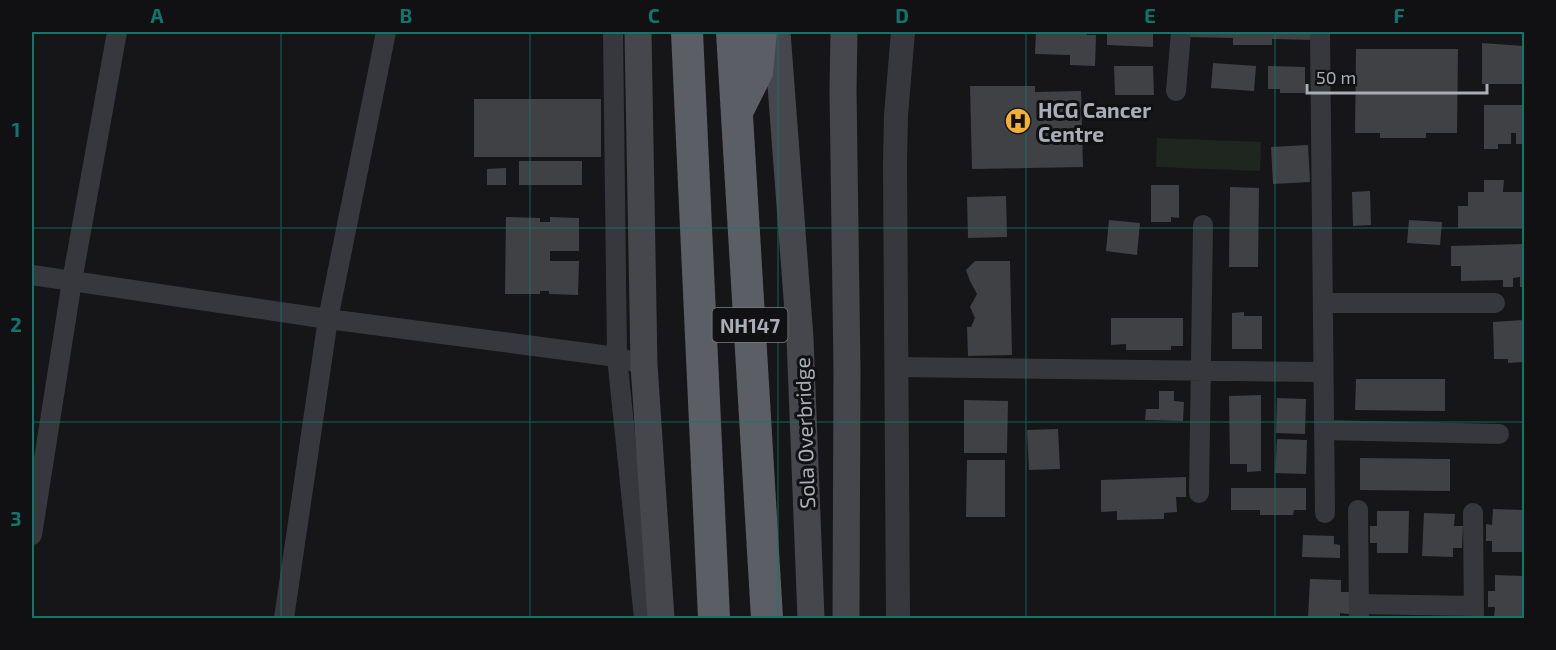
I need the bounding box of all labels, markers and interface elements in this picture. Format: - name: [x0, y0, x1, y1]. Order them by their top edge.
- text: A: [150, 3, 164, 27]
- text: B: [400, 3, 412, 27]
- text: C: [648, 3, 660, 27]
- text: D: [895, 3, 909, 27]
- text: E: [1144, 3, 1156, 27]
- text: F: [1393, 3, 1405, 27]
- scale bar: [1307, 57, 1487, 95]
- text: 50 m: [1316, 66, 1356, 88]
- place label: HCG Cancer Centre: [1038, 97, 1151, 146]
- hospital icon: HCG Cancer Centre: [1003, 106, 1033, 136]
- text: 1: [12, 117, 20, 141]
- road number: NH147: [712, 308, 788, 342]
- text: 2: [10, 312, 22, 336]
- street label: Sola Overbridge: [789, 357, 819, 509]
- text: 3: [10, 506, 22, 530]

